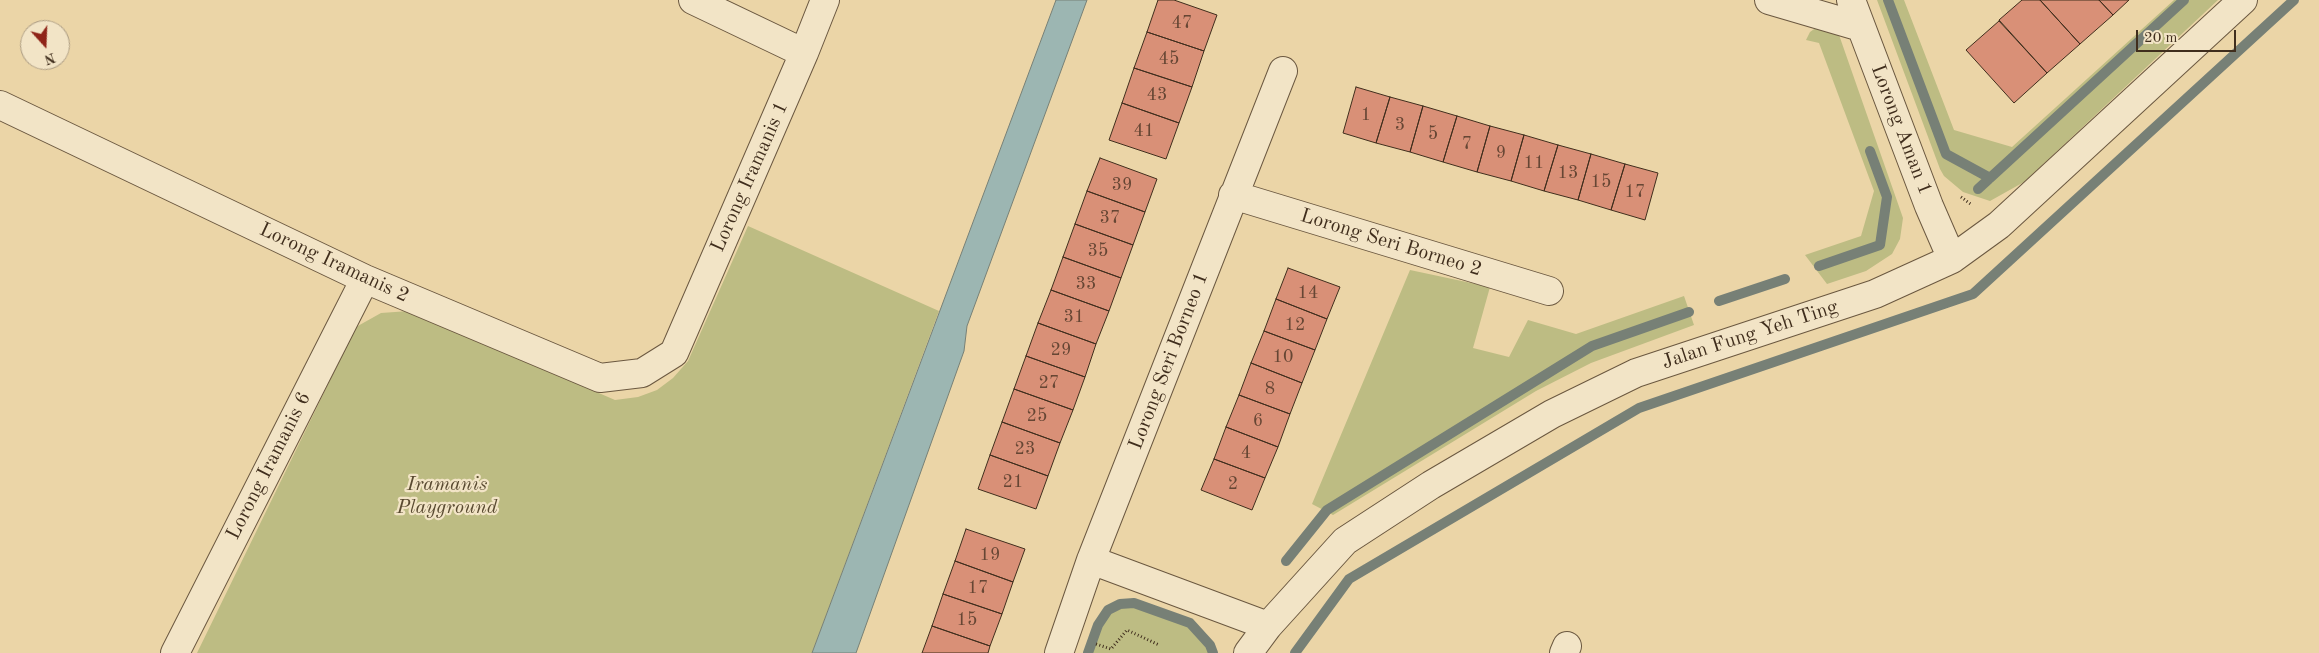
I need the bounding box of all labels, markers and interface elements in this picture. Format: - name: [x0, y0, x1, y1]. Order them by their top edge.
- house number: 47: [1172, 12, 1192, 34]
- north arrow: [20, 20, 70, 70]
- scale bar: [2139, 20, 2239, 52]
- text: 20 m: [2144, 31, 2178, 46]
- house number: 45: [1159, 48, 1179, 70]
- text: N: [42, 50, 57, 67]
- street label: Lorong Aman 1: [1865, 61, 1937, 199]
- house number: 43: [1147, 84, 1167, 106]
- street label: Lorong Iramanis 1: [706, 98, 794, 256]
- house number: 1: [1361, 104, 1371, 126]
- house number: 3: [1395, 114, 1405, 136]
- house number: 41: [1134, 120, 1154, 142]
- house number: 5: [1428, 123, 1438, 145]
- house number: 7: [1462, 133, 1472, 155]
- house number: 9: [1496, 142, 1506, 164]
- house number: 11: [1524, 152, 1544, 174]
- house number: 13: [1558, 162, 1578, 184]
- house number: 15: [1591, 171, 1611, 193]
- house number: 39: [1112, 174, 1132, 196]
- house number: 17: [1625, 181, 1645, 203]
- street label: Lorong Seri Borneo 2: [1297, 204, 1485, 282]
- house number: 37: [1100, 207, 1120, 229]
- street label: Lorong Iramanis 2: [255, 218, 413, 308]
- house number: 35: [1088, 240, 1108, 262]
- street label: Lorong Seri Borneo 1: [1124, 269, 1214, 453]
- house number: 33: [1076, 273, 1096, 295]
- house number: 14: [1298, 282, 1318, 304]
- street label: Jalan Fung Yeh Ting: [1659, 295, 1841, 375]
- house number: 31: [1064, 306, 1084, 328]
- house number: 12: [1285, 314, 1305, 336]
- house number: 29: [1051, 339, 1071, 361]
- house number: 10: [1273, 346, 1293, 368]
- house number: 27: [1039, 372, 1059, 394]
- house number: 8: [1265, 378, 1275, 400]
- street label: Lorong Iramanis 6: [221, 388, 317, 544]
- house number: 25: [1027, 405, 1047, 427]
- house number: 6: [1253, 410, 1263, 432]
- house number: 23: [1015, 438, 1035, 460]
- house number: 4: [1241, 442, 1251, 464]
- house number: 21: [1003, 471, 1023, 493]
- park label: Iramanis Playground: [397, 473, 497, 520]
- house number: 2: [1228, 473, 1238, 495]
- house number: 19: [980, 544, 1000, 566]
- house number: 17: [968, 577, 988, 599]
- house number: 15: [957, 609, 977, 631]

